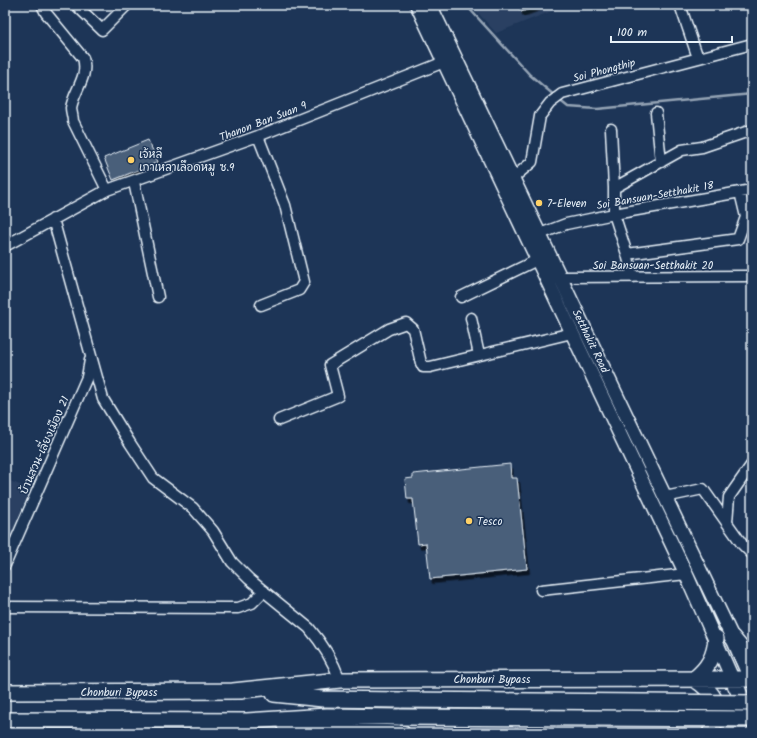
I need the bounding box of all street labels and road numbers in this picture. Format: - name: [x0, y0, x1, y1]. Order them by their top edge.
- street label: Soi Phongthip: [571, 54, 638, 88]
- street label: Thanon Ban Suan 9: [217, 97, 310, 147]
- street label: Soi Bansuan-Setthakit 18: [595, 177, 716, 215]
- street label: Soi Bansuan-Setthakit 20: [593, 257, 714, 275]
- street label: Setthakit Road: [567, 307, 614, 377]
- street label: บ้านสวน-เลี่ยงเมือง 21: [12, 392, 75, 497]
- street label: Chonburi Bypass: [453, 671, 531, 689]
- street label: Chonburi Bypass: [80, 684, 158, 702]

